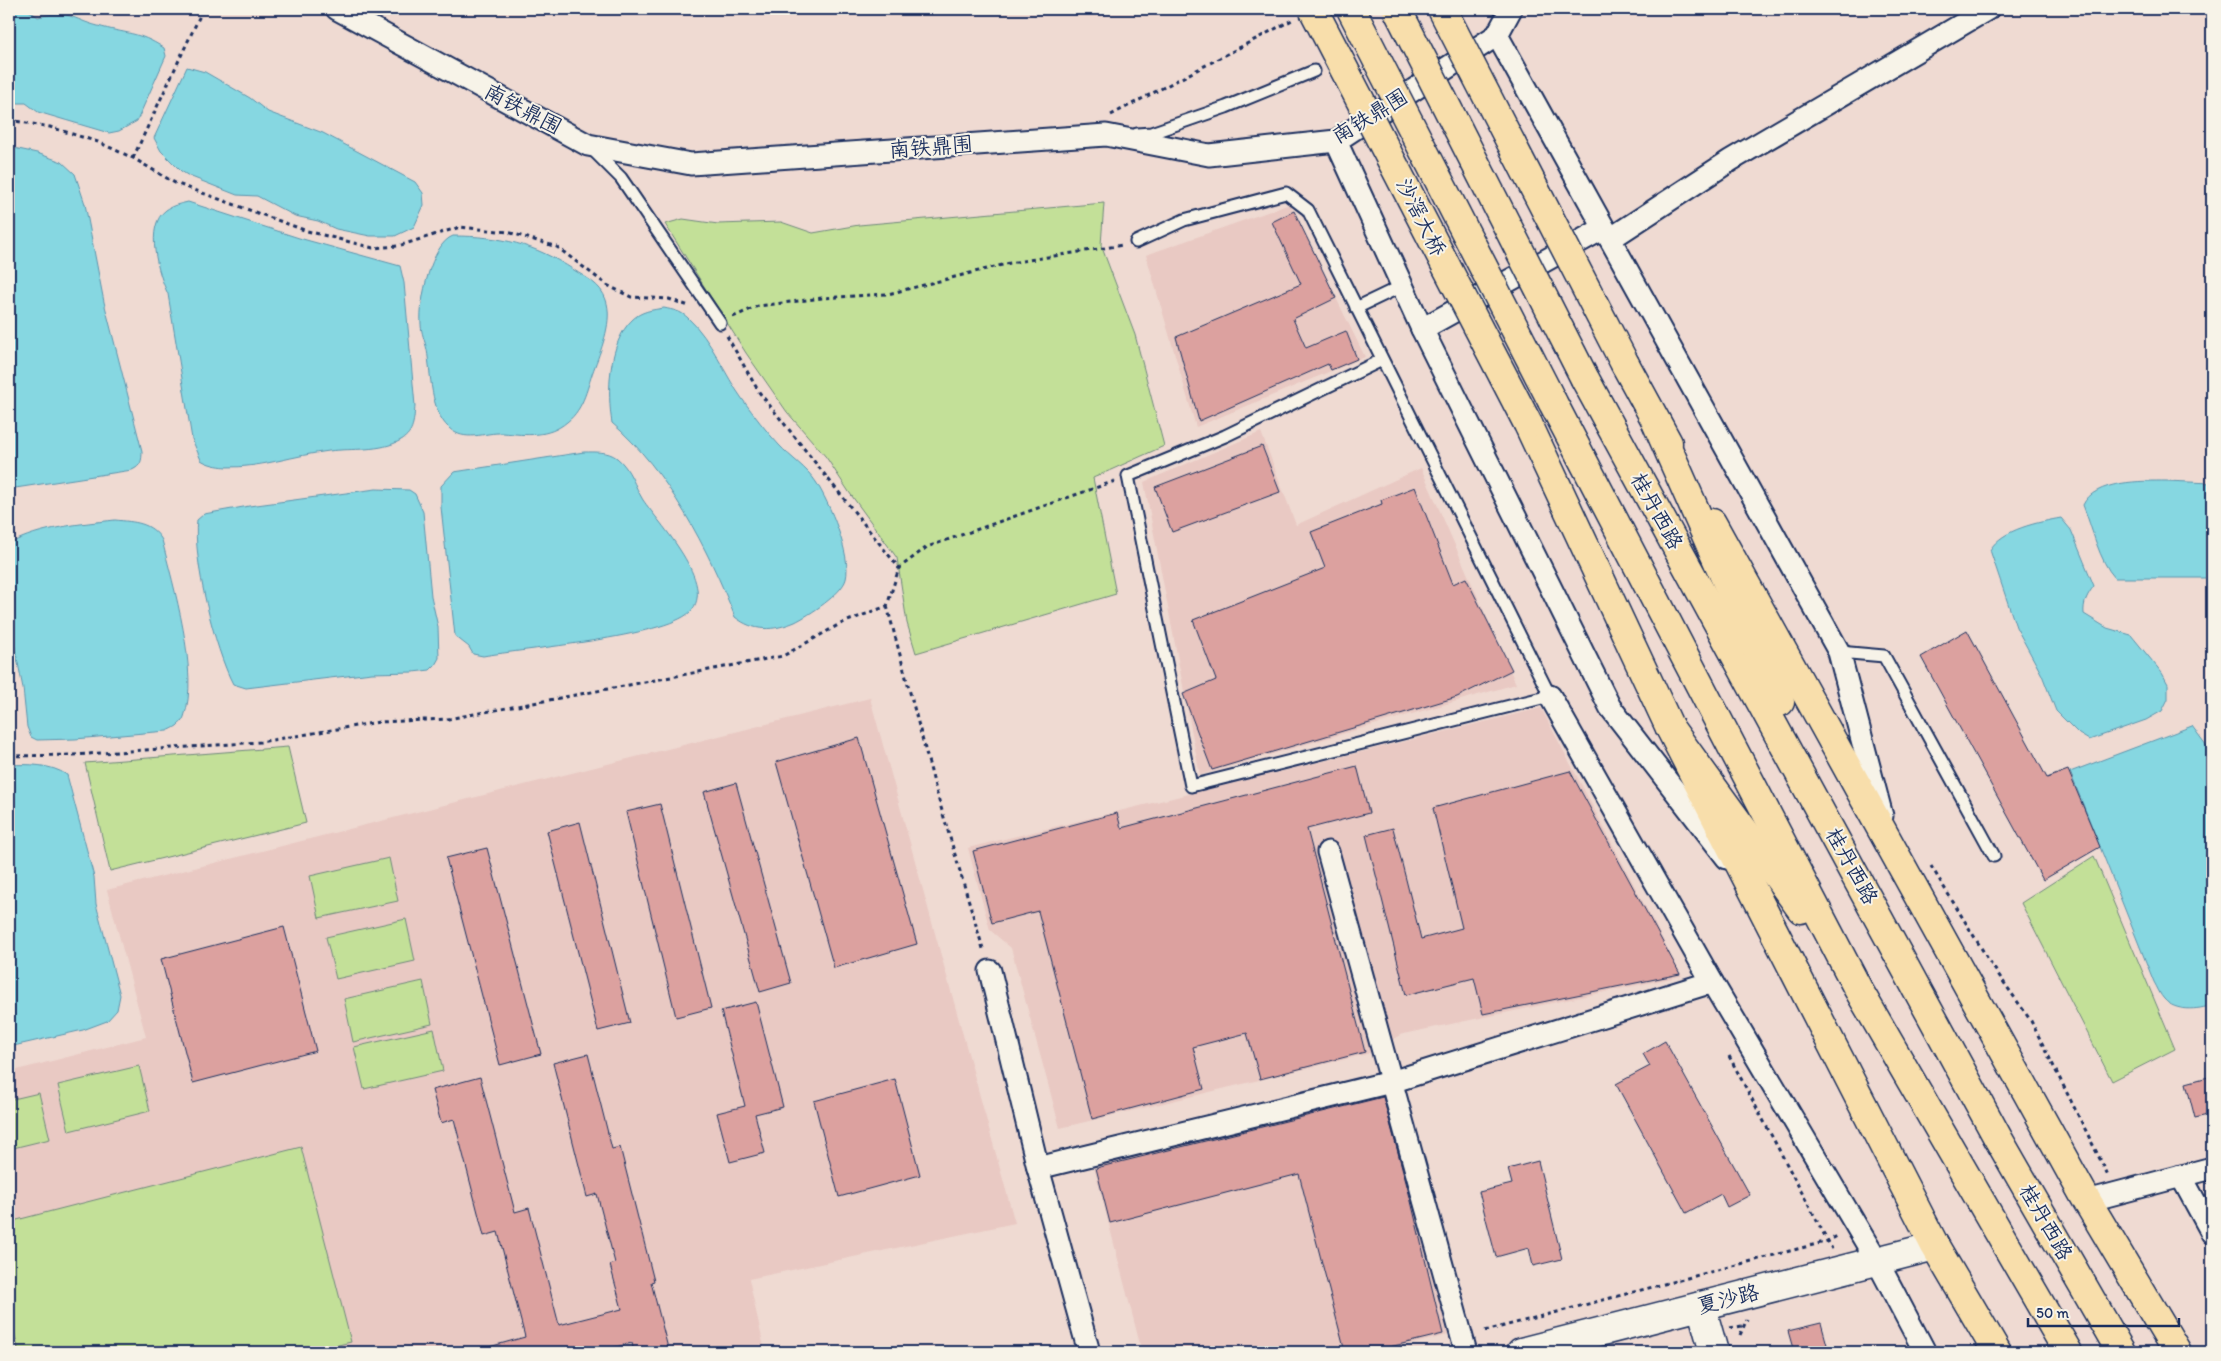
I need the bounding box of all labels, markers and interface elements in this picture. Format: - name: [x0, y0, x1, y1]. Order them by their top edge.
- street label: 南铁鼎围: [480, 78, 566, 139]
- street label: 南铁鼎围: [1327, 83, 1412, 148]
- street label: 南铁鼎围: [888, 131, 974, 162]
- street label: 沙滘大桥: [1391, 174, 1452, 260]
- street label: 桂丹西路: [1626, 468, 1689, 554]
- street label: 桂丹西路: [1821, 823, 1884, 909]
- street label: 桂丹西路: [2015, 1179, 2078, 1264]
- street label: 夏沙路: [1694, 1279, 1761, 1318]
- scale bar: [2028, 1296, 2180, 1328]
- text: 50 m: [2036, 1304, 2069, 1322]

